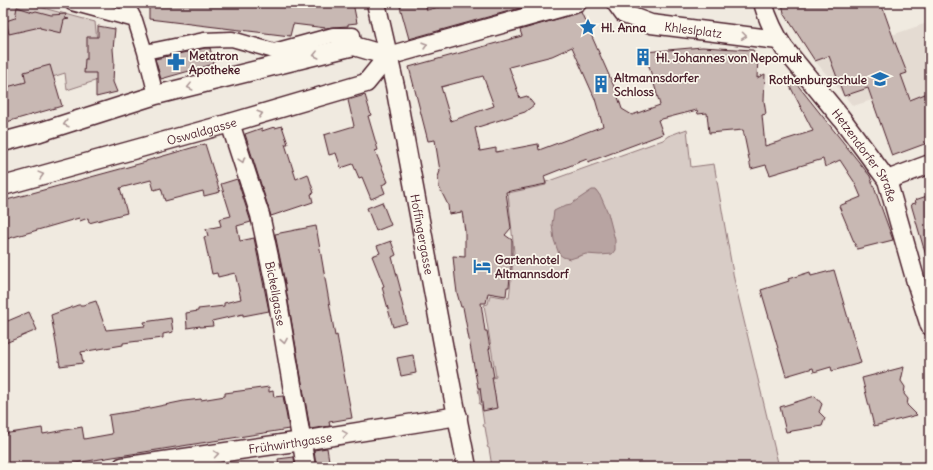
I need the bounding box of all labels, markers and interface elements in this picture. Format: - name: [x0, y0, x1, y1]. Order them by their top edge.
- place icon: Hl. Anna: [578, 17, 598, 37]
- street label: Khleslplatz: [664, 18, 723, 40]
- place label: Hl. Anna: [601, 20, 646, 35]
- one-way arrow: [741, 31, 747, 40]
- one-way arrow: [421, 41, 428, 50]
- building icon: Hl. Johannes von Nepomuk: [633, 47, 653, 67]
- place label: Metatron Apotheke: [189, 48, 241, 78]
- one-way arrow: [313, 50, 320, 59]
- place label: Hl. Johannes von Nepomuk: [656, 50, 802, 66]
- pharmacy icon: Metatron Apotheke: [166, 52, 186, 72]
- school or university icon: Rothenburgschule: [870, 69, 890, 89]
- place label: Altmannsdorfer Schloss: [614, 70, 699, 99]
- place label: Rothenburgschule: [769, 72, 868, 88]
- building icon: Altmannsdorfer Schloss: [591, 74, 611, 94]
- one-way arrow: [187, 82, 193, 90]
- street label: Hetzendorfer Straße: [829, 105, 900, 204]
- one-way arrow: [257, 110, 264, 119]
- street label: Oswaldgasse: [165, 114, 238, 148]
- one-way arrow: [62, 119, 69, 127]
- one-way arrow: [237, 157, 246, 164]
- one-way arrow: [37, 172, 44, 180]
- street label: Hoffingergasse: [408, 193, 437, 276]
- place label: Gartenhotel Altmannsdorf: [495, 252, 570, 281]
- hotel icon: Gartenhotel Altmannsdorf: [472, 256, 492, 276]
- street label: Bickellgasse: [263, 260, 289, 327]
- one-way arrow: [280, 338, 288, 344]
- street label: Frühwirthgasse: [248, 429, 333, 456]
- one-way arrow: [342, 430, 348, 439]
- one-way arrow: [213, 449, 219, 458]

